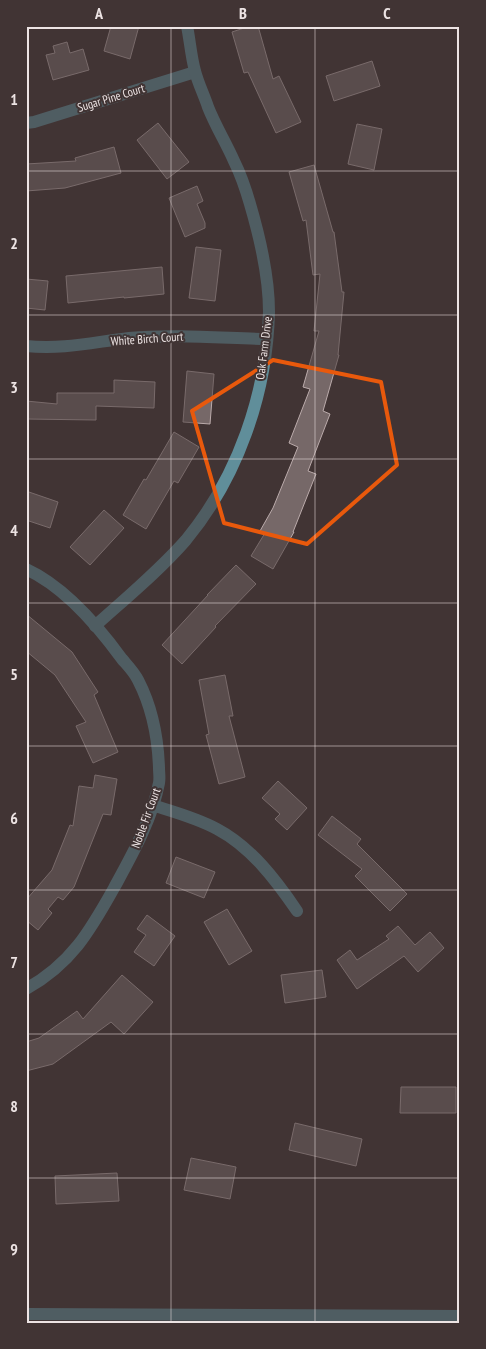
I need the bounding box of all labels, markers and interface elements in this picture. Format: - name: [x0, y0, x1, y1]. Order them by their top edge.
- text: A: [94, 3, 104, 23]
- text: B: [239, 3, 247, 23]
- text: C: [383, 3, 391, 23]
- street label: Sugar Pine Court: [75, 80, 147, 115]
- text: 1: [10, 89, 18, 109]
- text: 2: [10, 233, 18, 253]
- street label: Oak Farm Drive: [252, 315, 275, 380]
- street label: White Birch Court: [110, 328, 184, 349]
- text: 3: [10, 377, 18, 397]
- text: 4: [10, 520, 18, 540]
- text: 5: [10, 664, 18, 684]
- street label: Noble Fir Court: [128, 785, 164, 850]
- text: 6: [10, 808, 18, 828]
- text: 7: [10, 952, 18, 972]
- text: 8: [10, 1096, 18, 1116]
- text: 9: [10, 1239, 18, 1259]

